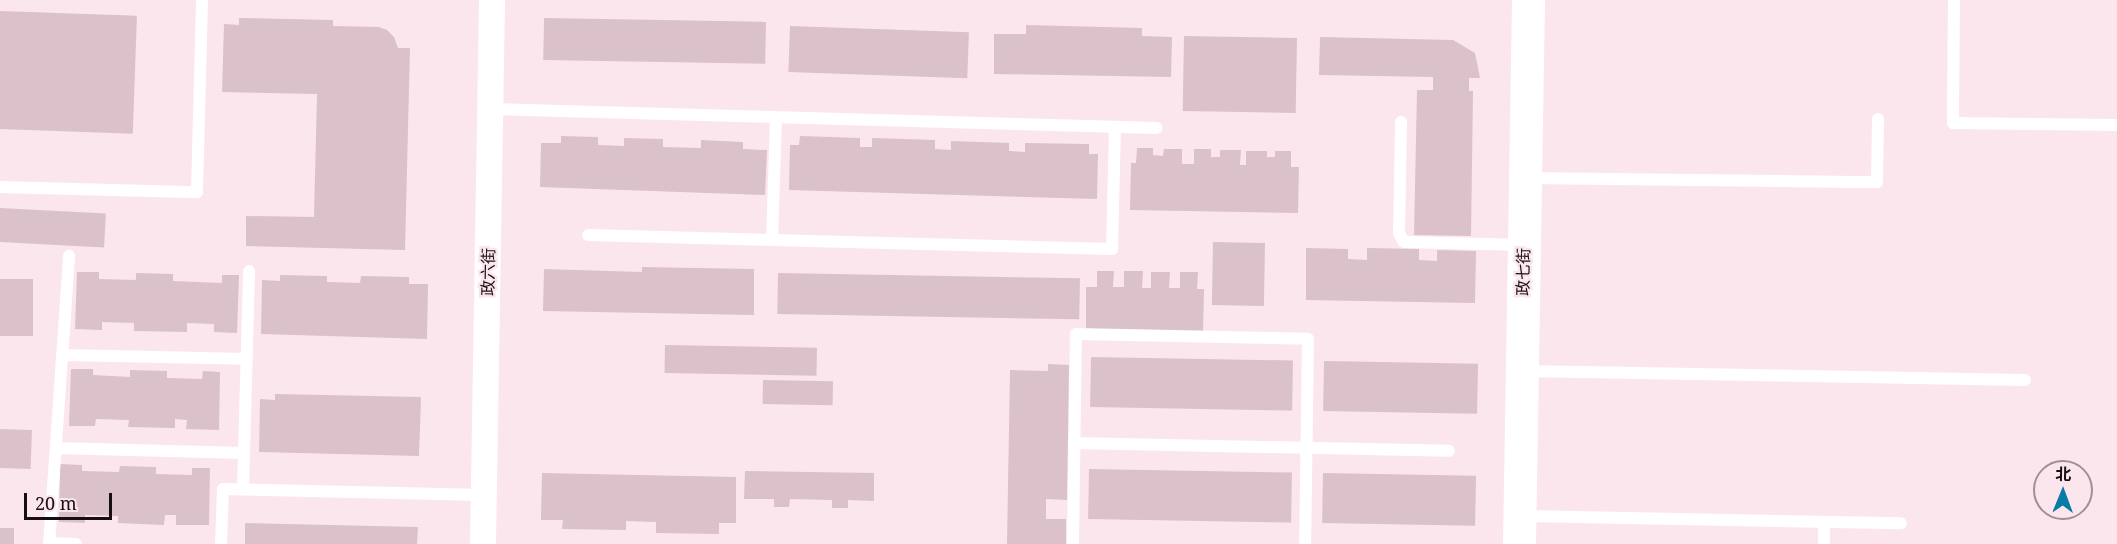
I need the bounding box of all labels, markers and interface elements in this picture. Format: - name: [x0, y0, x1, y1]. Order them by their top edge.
- street label: 政六街: [478, 248, 498, 296]
- street label: 政七街: [1513, 248, 1533, 296]
- north arrow: [2033, 460, 2093, 520]
- text: 北: [2055, 463, 2071, 485]
- scale bar: [27, 481, 116, 519]
- text: 20 m: [35, 491, 77, 515]

